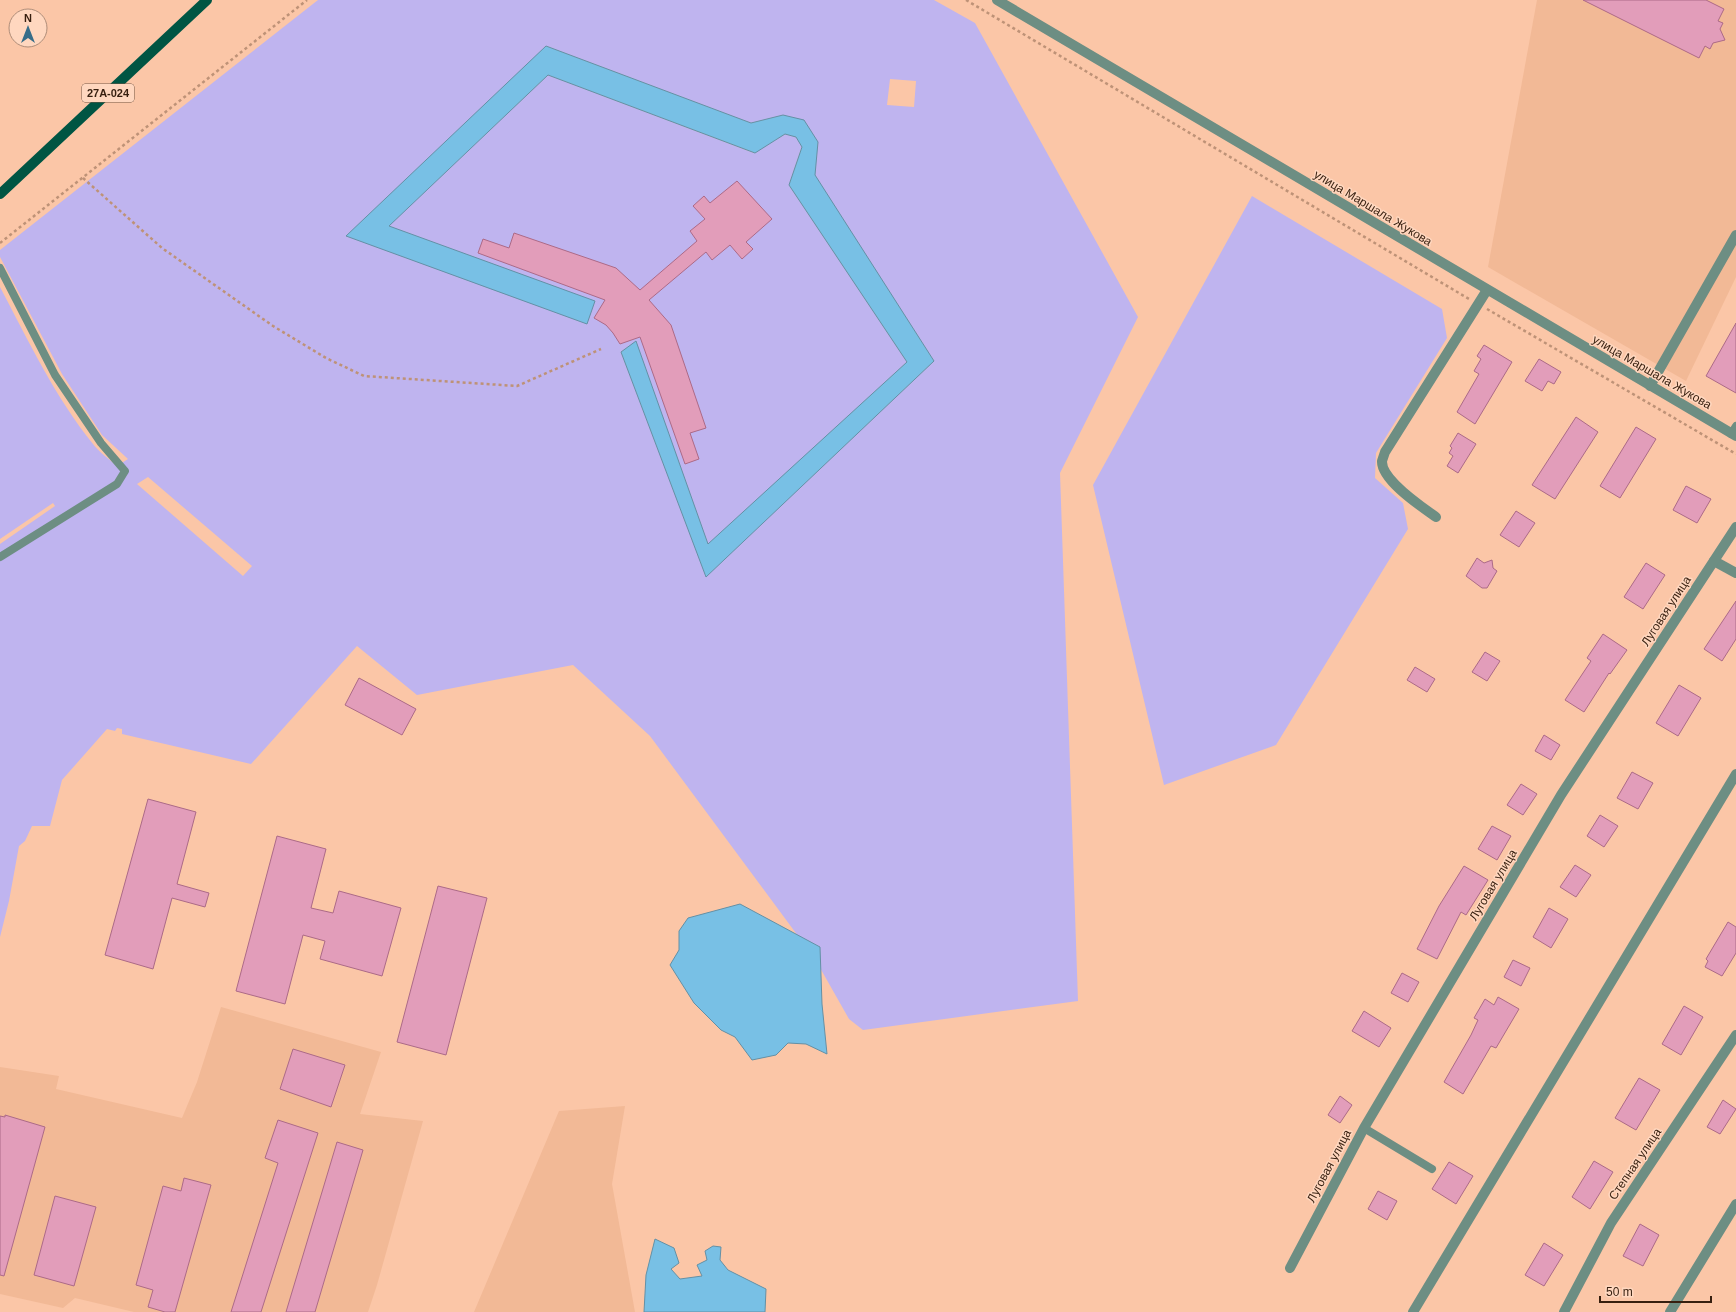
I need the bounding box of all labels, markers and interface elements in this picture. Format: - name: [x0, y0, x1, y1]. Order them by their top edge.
- north arrow: [8, 8, 48, 48]
- text: N: [24, 12, 32, 24]
- road number: 27А-024: [82, 84, 134, 102]
- street label: улица Маршала Жукова: [1312, 167, 1435, 249]
- street label: улица Маршала Жукова: [1590, 332, 1714, 412]
- street label: Луговая улица: [1638, 573, 1694, 649]
- street label: Луговая улица: [1466, 847, 1520, 923]
- street label: Степная улица: [1606, 1125, 1664, 1202]
- street label: Луговая улица: [1304, 1127, 1354, 1205]
- scale bar: [1600, 1278, 1711, 1304]
- text: 50 m: [1606, 1285, 1633, 1299]

